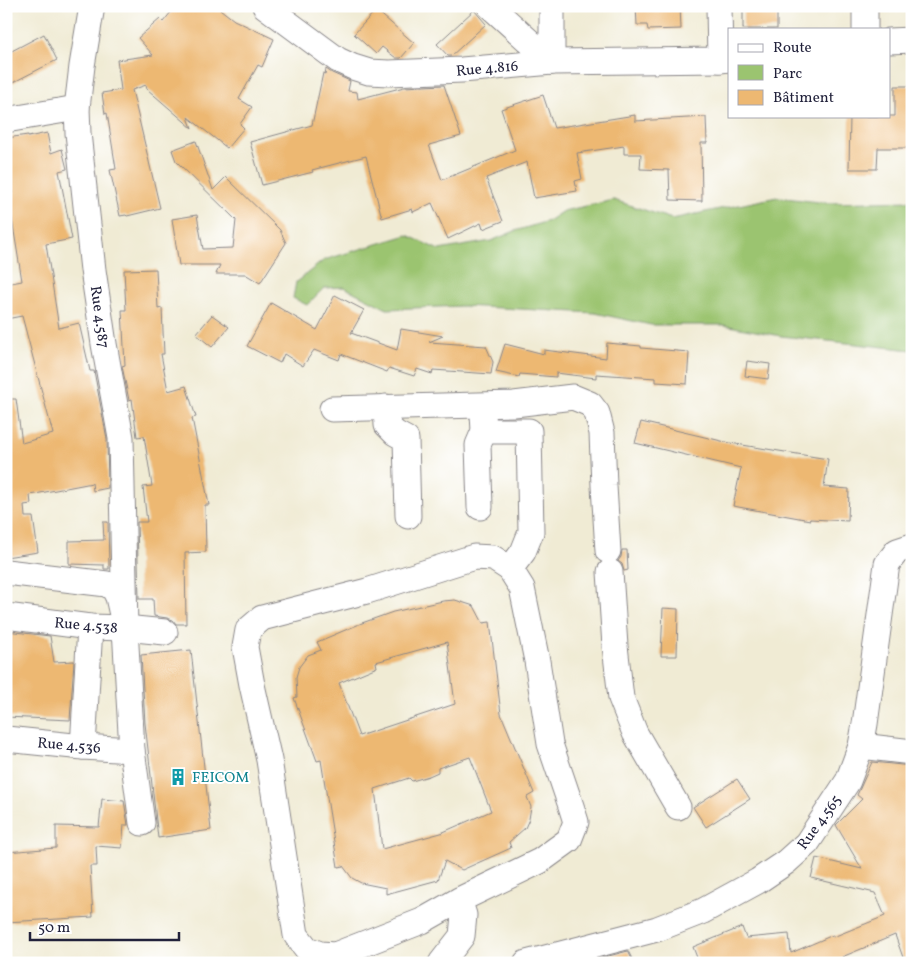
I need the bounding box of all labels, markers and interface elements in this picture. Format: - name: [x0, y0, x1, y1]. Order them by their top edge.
- legend: [728, 28, 890, 118]
- text: Route: [773, 38, 812, 59]
- street label: Rue 4.816: [455, 56, 519, 83]
- text: Parc: [773, 64, 802, 85]
- text: Bâtiment: [773, 88, 834, 109]
- street label: Rue 4.587: [84, 284, 113, 350]
- street label: Rue 4.538: [53, 613, 118, 640]
- street label: Rue 4.536: [36, 733, 101, 760]
- building icon: FEICOM: [168, 767, 188, 787]
- place label: FEICOM: [192, 768, 249, 789]
- street label: Rue 4.565: [793, 791, 847, 855]
- scale bar: [30, 909, 179, 941]
- text: 50 m: [38, 918, 70, 939]

